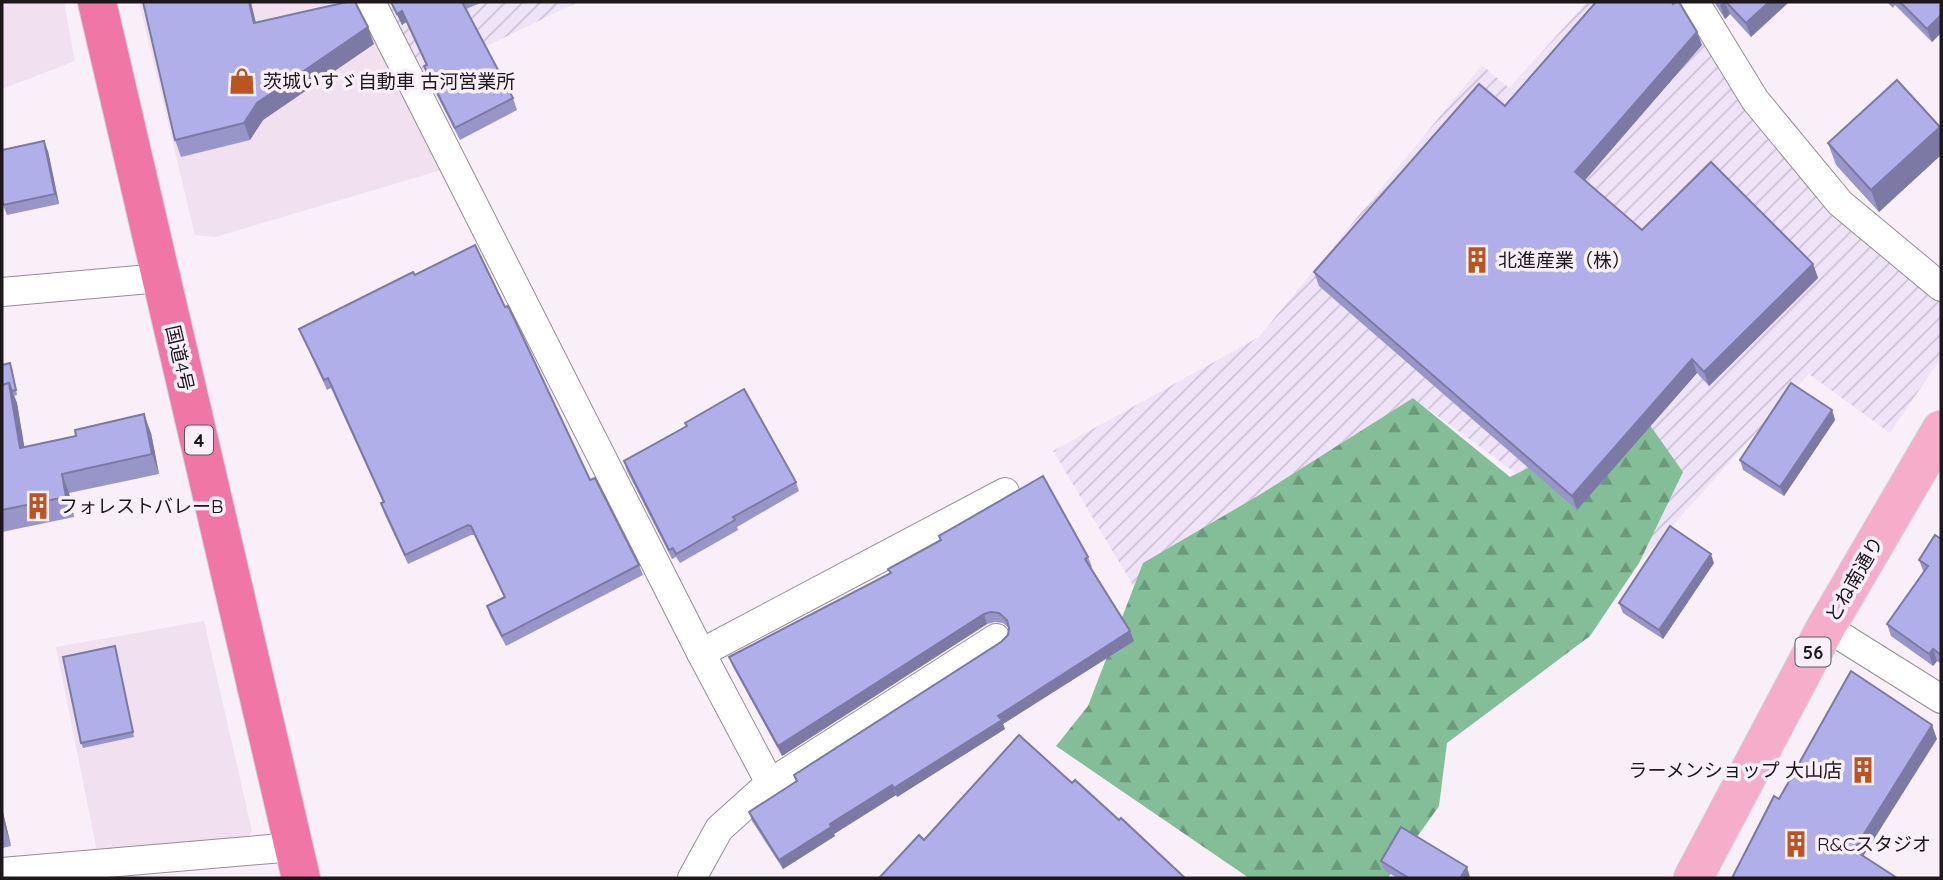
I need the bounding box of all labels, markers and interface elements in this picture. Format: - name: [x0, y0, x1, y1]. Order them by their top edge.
- shop icon: 茨城いすゞ自動車 古河営業所: [227, 66, 257, 96]
- place label: 茨城いすゞ自動車 古河営業所: [263, 69, 515, 93]
- building icon: 北進産業（株）: [1462, 245, 1492, 275]
- place label: 北進産業（株）: [1498, 248, 1631, 272]
- street label: 国道4号: [161, 323, 199, 393]
- road number: 4: [185, 426, 213, 454]
- building icon: フォレストバレーB: [23, 491, 53, 521]
- place label: フォレストバレーB: [59, 494, 223, 518]
- street label: とね南通り: [1820, 532, 1888, 626]
- road number: 56: [1796, 638, 1830, 666]
- building icon: ラーメンショップ 大山店: [1848, 755, 1878, 785]
- place label: ラーメンショップ 大山店: [1629, 758, 1842, 782]
- building icon: R&Cスタジオ: [1781, 829, 1811, 859]
- place label: R&Cスタジオ: [1817, 832, 1931, 856]

